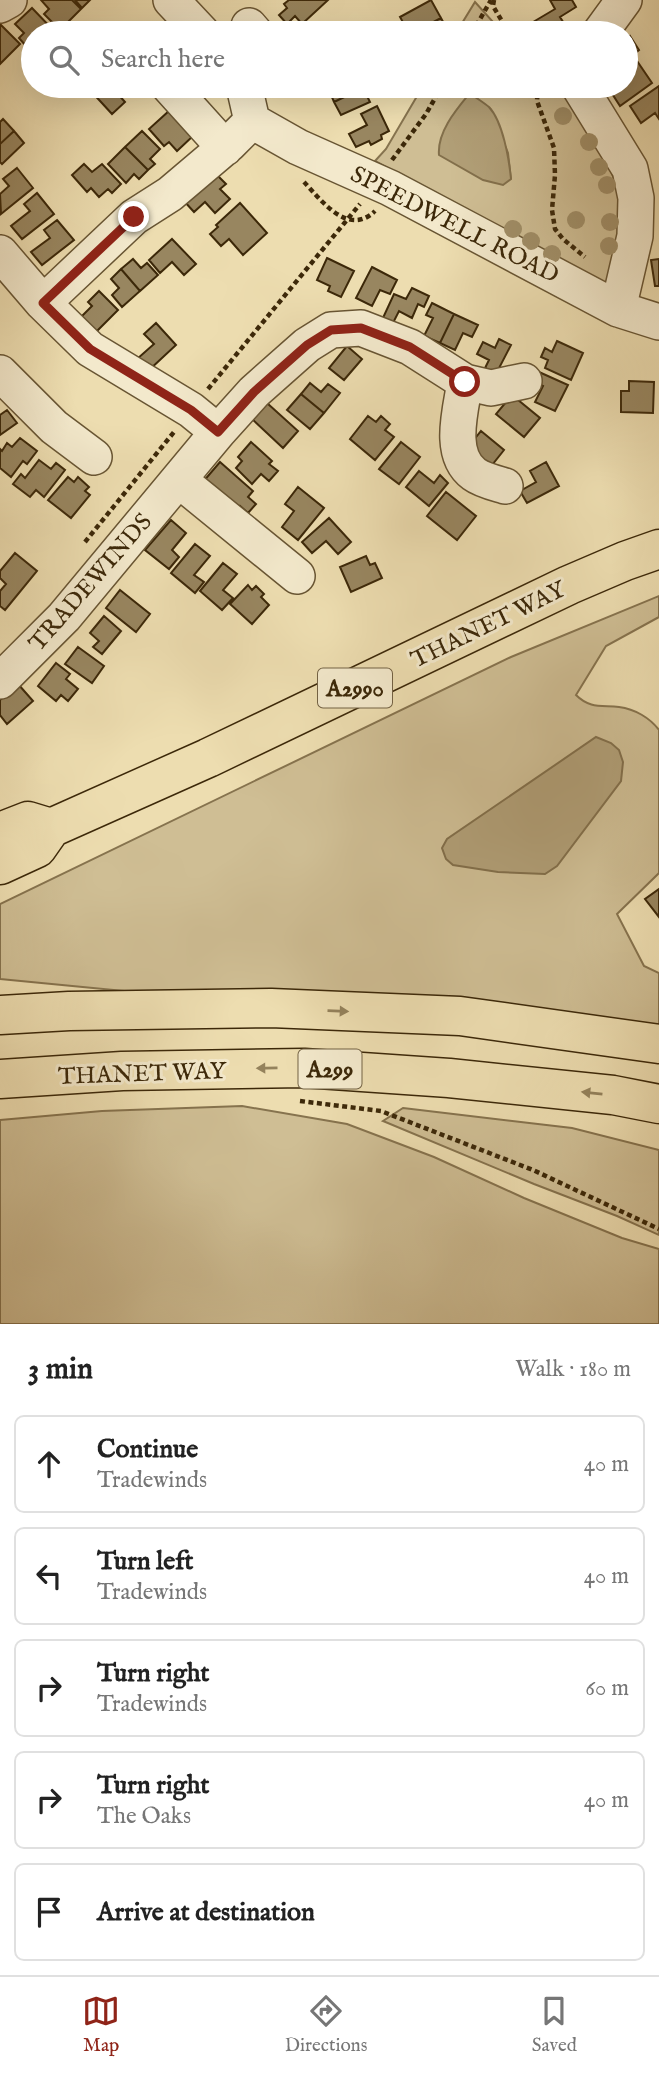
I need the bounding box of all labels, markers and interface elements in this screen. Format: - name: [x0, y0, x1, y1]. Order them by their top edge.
- search box: [21, 21, 638, 98]
- icon: search: [45, 41, 83, 79]
- text: Search here: [101, 43, 225, 76]
- street label: SPEEDWELL ROAD: [345, 159, 564, 291]
- route end: [118, 201, 149, 232]
- route start: [449, 366, 480, 397]
- street label: TRADEWINDS: [23, 508, 160, 658]
- street label: THANET WAY: [406, 574, 573, 676]
- road number: A2990: [318, 668, 392, 708]
- one-way arrow: [327, 1006, 349, 1017]
- road number: A299: [298, 1050, 362, 1088]
- street label: THANET WAY: [57, 1056, 228, 1093]
- one-way arrow: [256, 1063, 278, 1074]
- one-way arrow: [581, 1087, 603, 1098]
- text: 3 min: [28, 1351, 93, 1389]
- text: Walk · 180 m: [515, 1355, 631, 1384]
- text: Continue: [97, 1433, 198, 1466]
- icon: ahead: [30, 1445, 68, 1483]
- text: 40 m: [584, 1450, 629, 1479]
- text: Tradewinds: [97, 1466, 207, 1495]
- text: Turn left: [97, 1545, 194, 1578]
- icon: left: [30, 1557, 68, 1595]
- text: 40 m: [584, 1562, 629, 1591]
- text: Tradewinds: [97, 1578, 207, 1607]
- text: Turn right: [97, 1657, 210, 1690]
- icon: right: [30, 1669, 68, 1707]
- text: 60 m: [585, 1674, 629, 1703]
- text: Tradewinds: [97, 1690, 207, 1719]
- text: Turn right: [97, 1769, 210, 1802]
- icon: right: [30, 1781, 68, 1819]
- text: 40 m: [584, 1786, 629, 1815]
- text: The Oaks: [97, 1802, 191, 1831]
- icon: arrive: [30, 1893, 68, 1931]
- text: Arrive at destination: [97, 1896, 315, 1929]
- tab: Map: [82, 1992, 120, 2058]
- tab: Directions: [285, 1992, 367, 2058]
- tab: Saved: [532, 1992, 577, 2058]

